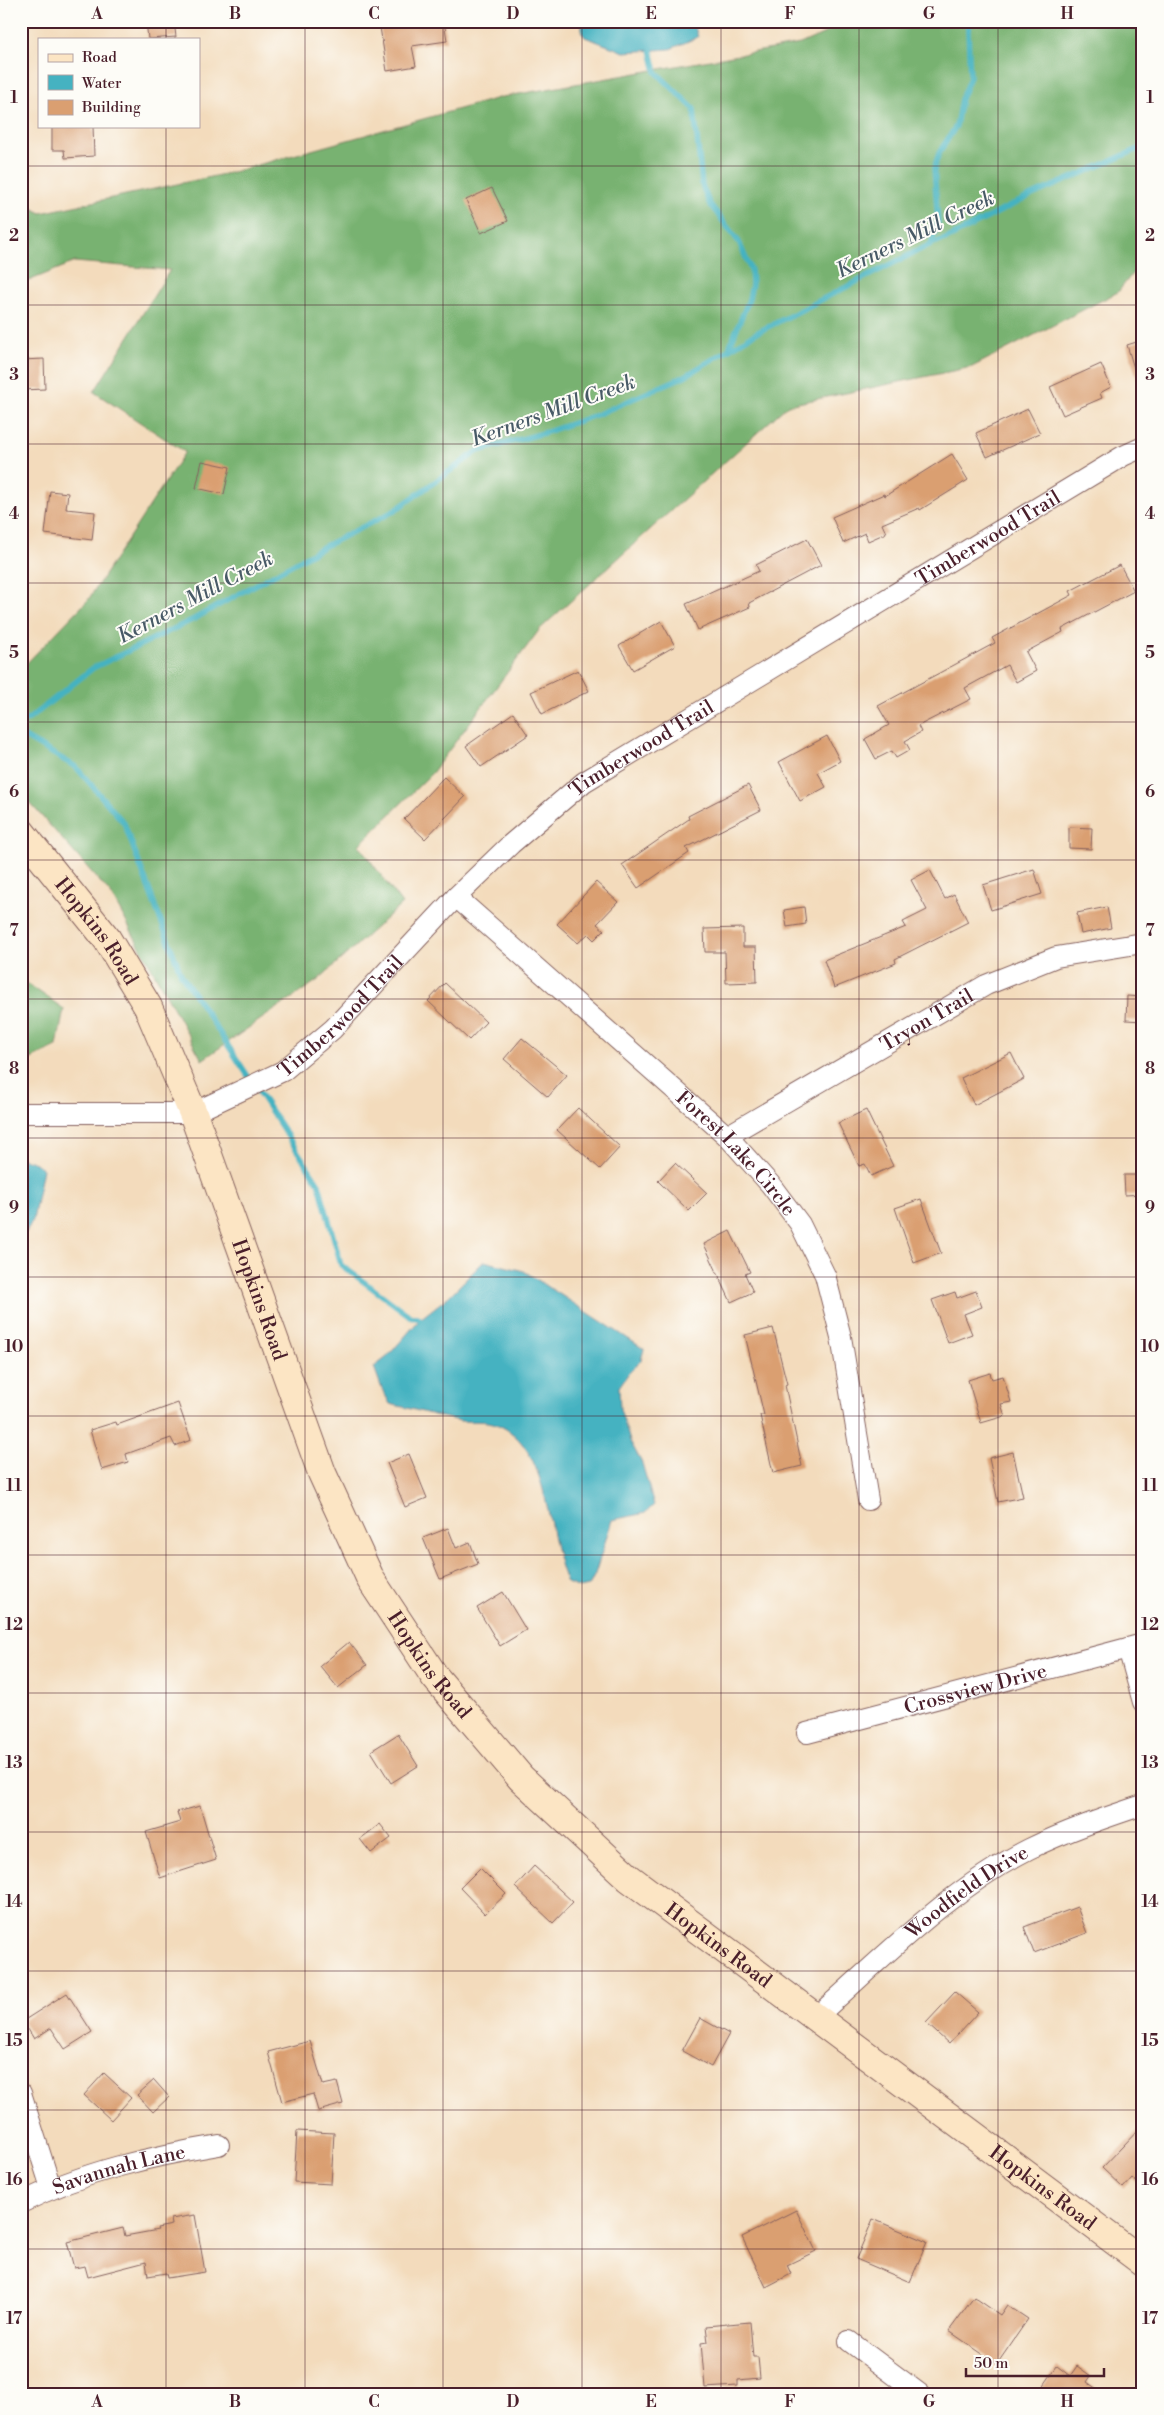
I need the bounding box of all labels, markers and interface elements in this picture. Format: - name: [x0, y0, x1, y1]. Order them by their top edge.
- text: A: [90, 4, 103, 24]
- text: B: [229, 4, 241, 24]
- text: C: [368, 4, 380, 24]
- text: D: [507, 4, 520, 24]
- text: E: [645, 4, 657, 24]
- text: F: [784, 4, 796, 24]
- text: G: [923, 4, 936, 24]
- text: H: [1060, 4, 1074, 24]
- legend: [38, 38, 200, 128]
- text: Road: [82, 48, 117, 67]
- text: Water: [81, 74, 122, 93]
- text: 1: [10, 88, 18, 108]
- text: 1: [1146, 88, 1154, 108]
- text: Building: [81, 98, 141, 117]
- water label: Kerners Mill Creek: [832, 185, 999, 285]
- text: 2: [9, 226, 19, 246]
- text: 2: [1145, 226, 1155, 246]
- text: 3: [9, 365, 19, 385]
- text: 3: [1145, 365, 1155, 385]
- water label: Kerners Mill Creek: [468, 369, 639, 453]
- street label: Timberwood Trail: [911, 486, 1066, 593]
- text: 4: [9, 504, 20, 524]
- text: 4: [1145, 504, 1156, 524]
- water label: Kerners Mill Creek: [113, 546, 278, 650]
- text: 5: [9, 643, 19, 663]
- text: 5: [1145, 643, 1155, 663]
- street label: Timberwood Trail: [565, 695, 719, 803]
- text: 6: [9, 782, 19, 802]
- text: 6: [1145, 782, 1155, 802]
- street label: Hopkins Road: [49, 873, 143, 991]
- text: 7: [9, 921, 19, 941]
- text: 7: [1145, 921, 1155, 941]
- street label: Timberwood Trail: [274, 951, 409, 1084]
- street label: Tryon Trail: [876, 984, 978, 1058]
- text: 8: [9, 1059, 19, 1079]
- text: 8: [1145, 1059, 1155, 1079]
- street label: Forest Lake Circle: [670, 1086, 801, 1222]
- text: 9: [9, 1198, 19, 1218]
- text: 9: [1145, 1198, 1155, 1218]
- street label: Hopkins Road: [225, 1236, 292, 1365]
- text: 10: [5, 1337, 23, 1357]
- text: 10: [1141, 1337, 1159, 1357]
- text: 11: [6, 1476, 22, 1496]
- text: 11: [1142, 1476, 1158, 1496]
- street label: Hopkins Road: [381, 1607, 476, 1725]
- text: 12: [5, 1615, 23, 1635]
- text: 12: [1141, 1615, 1159, 1635]
- street label: Crossview Drive: [901, 1659, 1050, 1721]
- text: 13: [5, 1753, 23, 1773]
- text: 13: [1141, 1753, 1159, 1773]
- street label: Woodfield Drive: [900, 1841, 1033, 1945]
- text: 14: [5, 1892, 23, 1912]
- text: 14: [1141, 1892, 1159, 1912]
- street label: Hopkins Road: [659, 1898, 777, 1995]
- text: 15: [5, 2031, 23, 2051]
- text: 15: [1141, 2031, 1159, 2051]
- street label: Savannah Lane: [49, 2140, 188, 2201]
- street label: Hopkins Road: [984, 2141, 1101, 2237]
- text: 16: [5, 2170, 23, 2190]
- text: 16: [1141, 2170, 1159, 2190]
- text: 17: [6, 2309, 23, 2329]
- text: 17: [1142, 2309, 1159, 2329]
- scale bar: [966, 2345, 1104, 2377]
- text: 50 m: [974, 2354, 1008, 2373]
- text: A: [90, 2392, 103, 2412]
- text: B: [229, 2392, 241, 2412]
- text: C: [368, 2392, 380, 2412]
- text: D: [507, 2392, 520, 2412]
- text: E: [645, 2392, 657, 2412]
- text: F: [784, 2392, 796, 2412]
- text: G: [923, 2392, 936, 2412]
- text: H: [1060, 2392, 1074, 2412]

